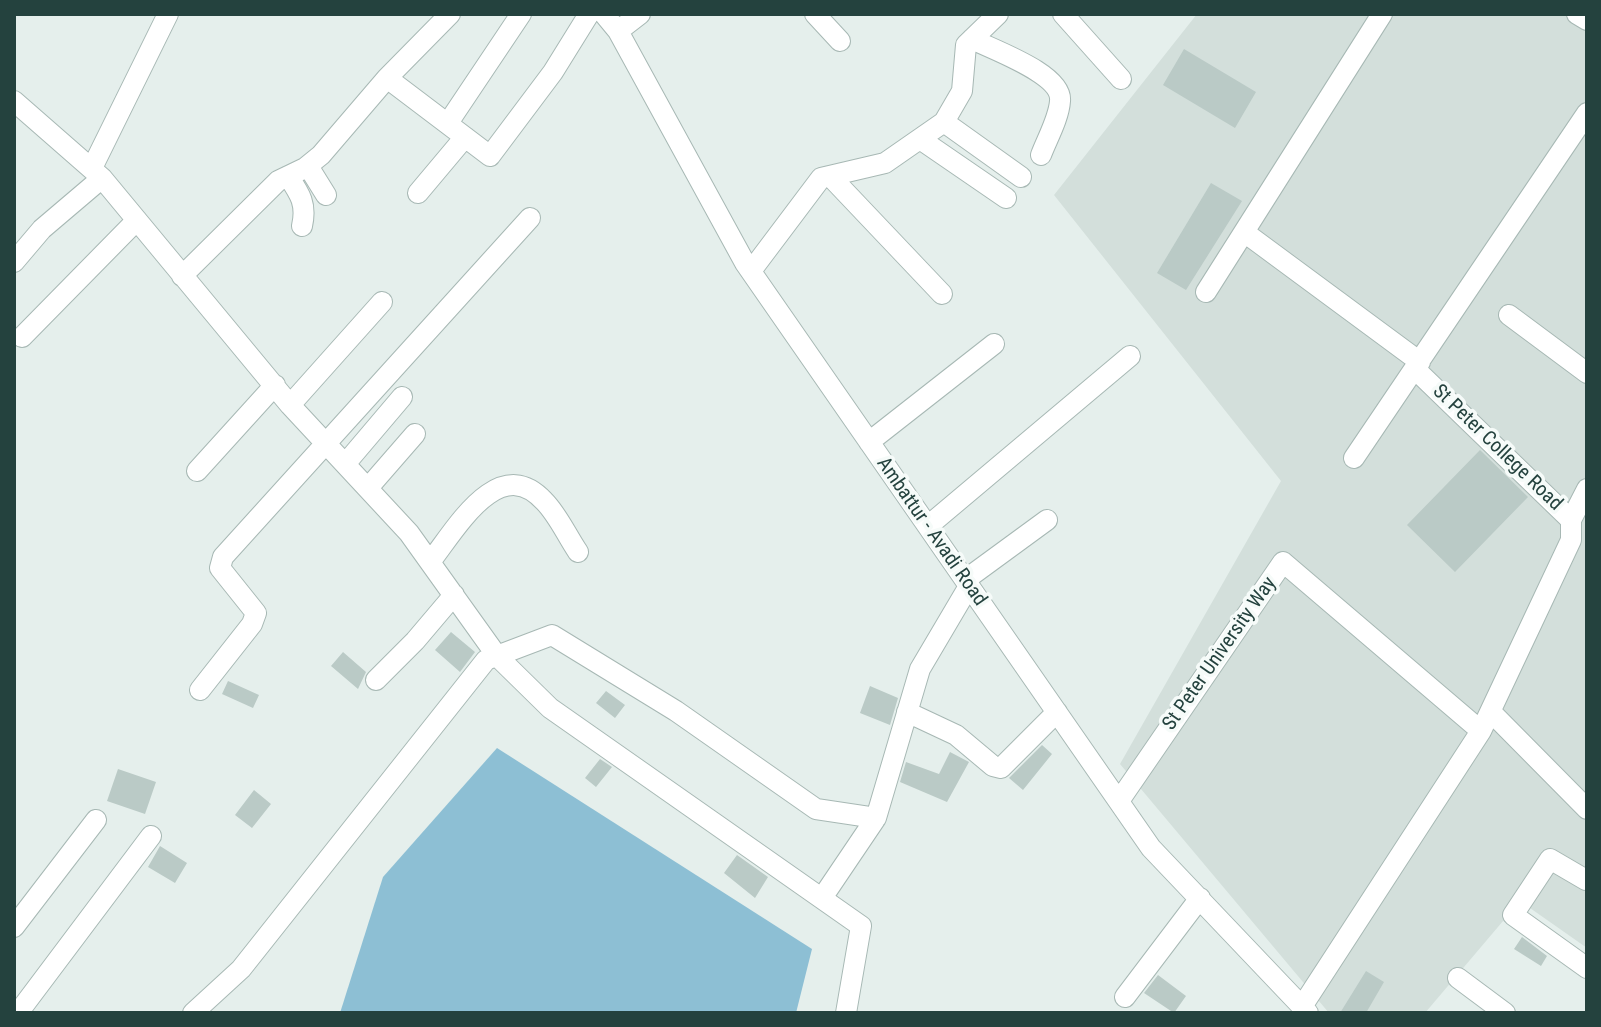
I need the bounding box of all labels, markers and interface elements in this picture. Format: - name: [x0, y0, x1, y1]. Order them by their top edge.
- street label: St Peter College Road: [1427, 380, 1567, 516]
- street label: Ambattur - Avadi Road: [871, 453, 991, 611]
- street label: St Peter University Way: [1158, 573, 1282, 735]

